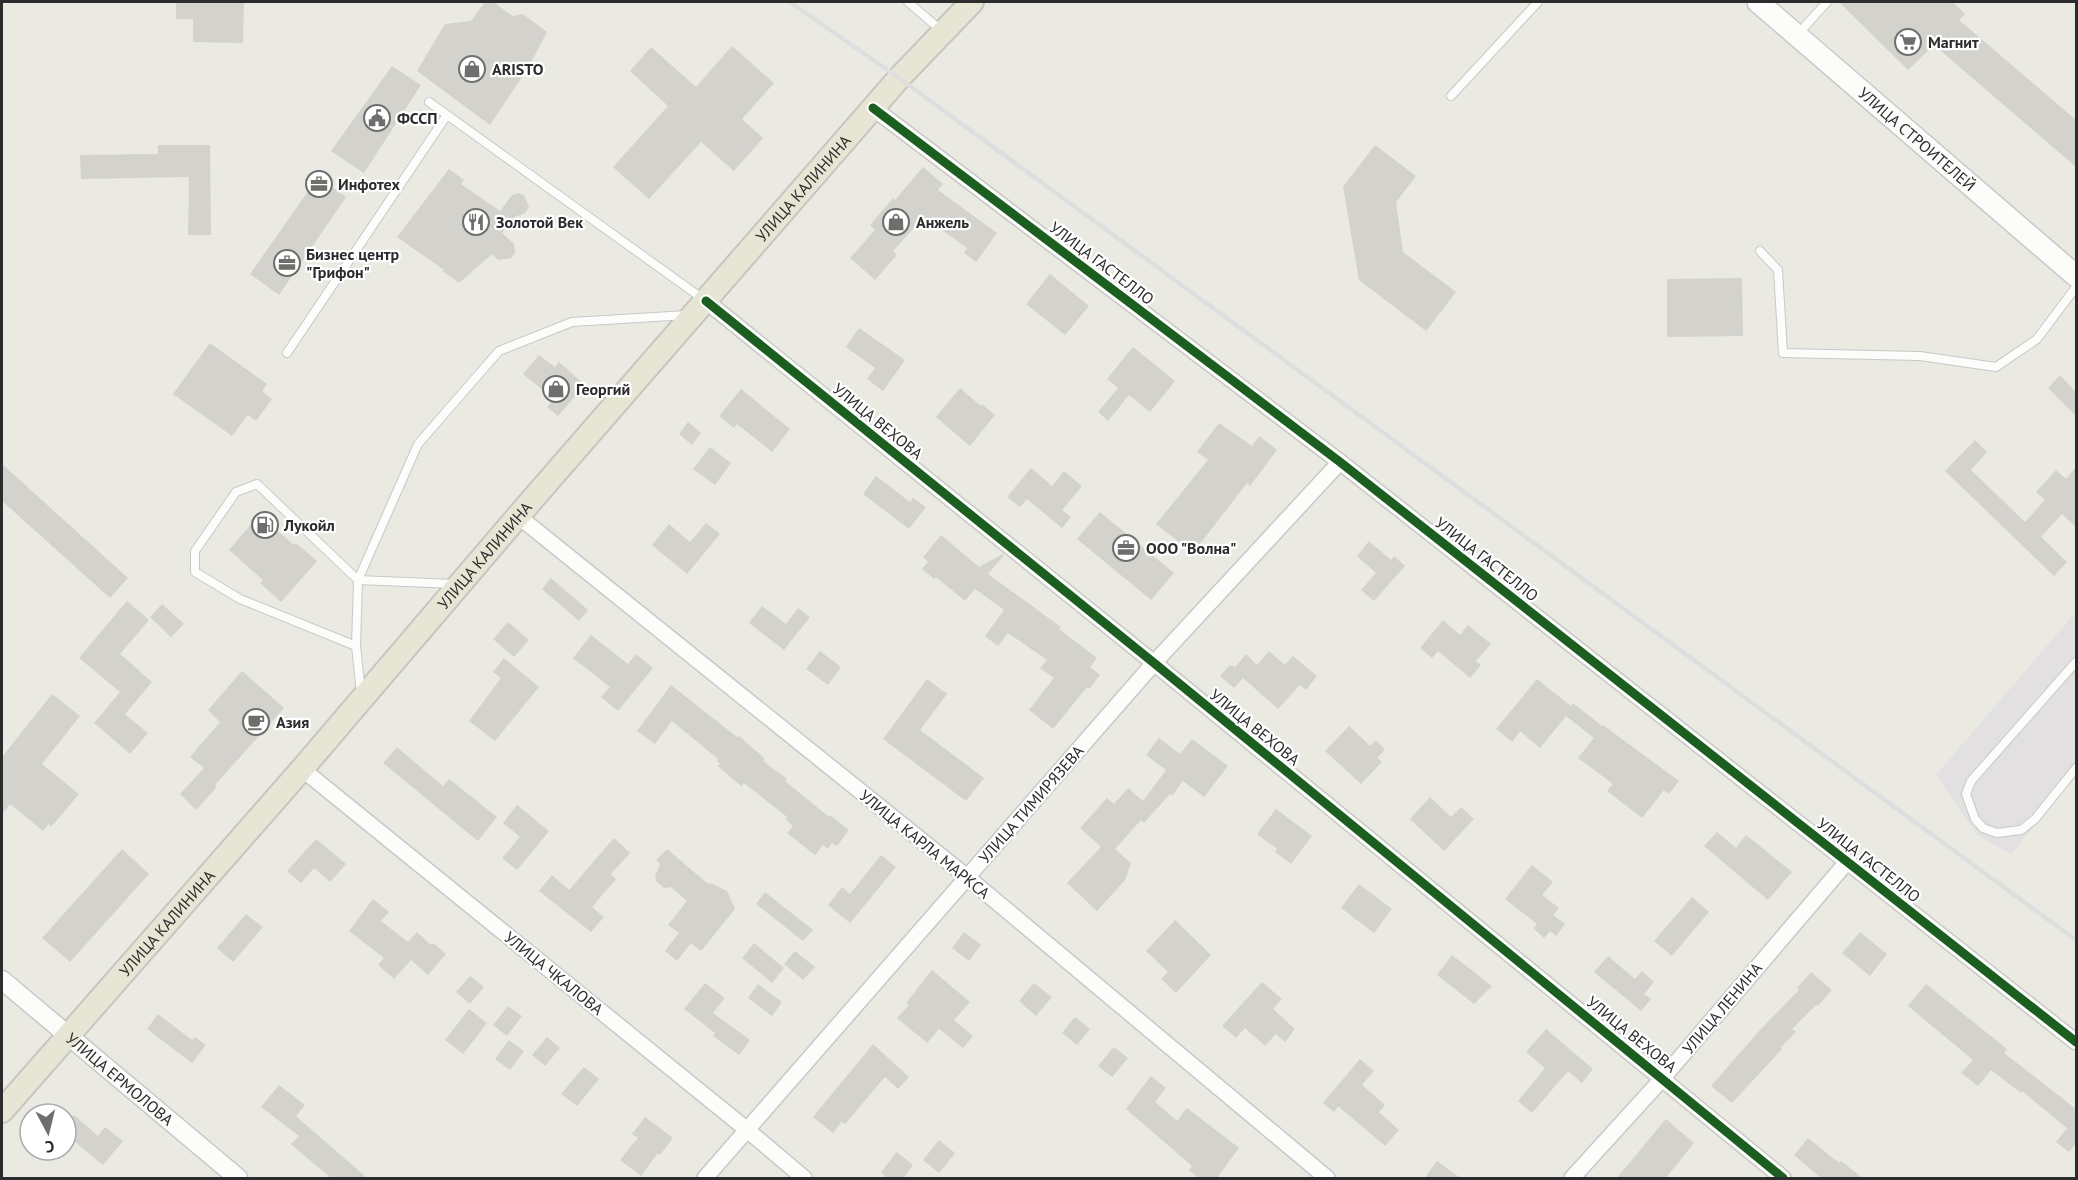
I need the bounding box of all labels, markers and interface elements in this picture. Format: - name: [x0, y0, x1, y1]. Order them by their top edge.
- supermarket icon: Магнит: [1893, 27, 1923, 57]
- place label: Магнит: [1928, 32, 1979, 52]
- shop icon: ARISTO: [457, 54, 487, 84]
- place label: ARISTO: [492, 59, 544, 79]
- street label: УЛИЦА СТРОИТЕЛЕЙ: [1854, 83, 1980, 195]
- public building icon: ФССП: [362, 103, 392, 133]
- place label: ФССП: [397, 108, 437, 128]
- street label: УЛИЦА КАЛИНИНА: [751, 130, 855, 246]
- office icon: Инфотех: [304, 169, 334, 199]
- place label: Инфотех: [338, 174, 400, 194]
- restaurant icon: Золотой Век: [461, 207, 491, 237]
- shop icon: Анжель: [881, 207, 911, 237]
- place label: Золотой Век: [496, 212, 583, 232]
- place label: Анжель: [916, 212, 969, 232]
- street label: УЛИЦА ГАСТЕЛЛО: [1046, 217, 1158, 309]
- place label: Бизнес центр "Грифон": [306, 244, 400, 282]
- office icon: Бизнес центр "Грифон": [272, 248, 302, 278]
- shop icon: Георгий: [541, 374, 571, 404]
- place label: Георгий: [576, 379, 630, 399]
- street label: УЛИЦА ВЕХОВА: [829, 379, 928, 464]
- street label: УЛИЦА КАЛИНИНА: [433, 497, 536, 613]
- fuel station icon: Лукойл: [250, 510, 280, 540]
- street label: УЛИЦА ГАСТЕЛЛО: [1431, 512, 1543, 606]
- place label: Лукойл: [283, 515, 335, 535]
- office icon: ООО "Волна": [1111, 533, 1141, 563]
- place label: ООО "Волна": [1146, 538, 1236, 558]
- street label: УЛИЦА ВЕХОВА: [1206, 685, 1305, 770]
- cafe icon: Азия: [241, 707, 271, 737]
- place label: Азия: [276, 712, 309, 732]
- street label: УЛИЦА ТИМИРЯЗЕВА: [974, 740, 1088, 867]
- street label: УЛИЦА КАРЛА МАРКСА: [856, 785, 995, 903]
- street label: УЛИЦА ГАСТЕЛЛО: [1813, 813, 1925, 907]
- street label: УЛИЦА КАЛИНИНА: [115, 865, 219, 980]
- street label: УЛИЦА ЧКАЛОВА: [500, 927, 608, 1019]
- street label: УЛИЦА ЛЕНИНА: [1678, 958, 1767, 1058]
- street label: УЛИЦА ВЕХОВА: [1583, 992, 1682, 1077]
- street label: УЛИЦА ЕРМОЛОВА: [62, 1028, 178, 1130]
- north arrow: [18, 1102, 78, 1162]
- text: С: [44, 1136, 55, 1157]

